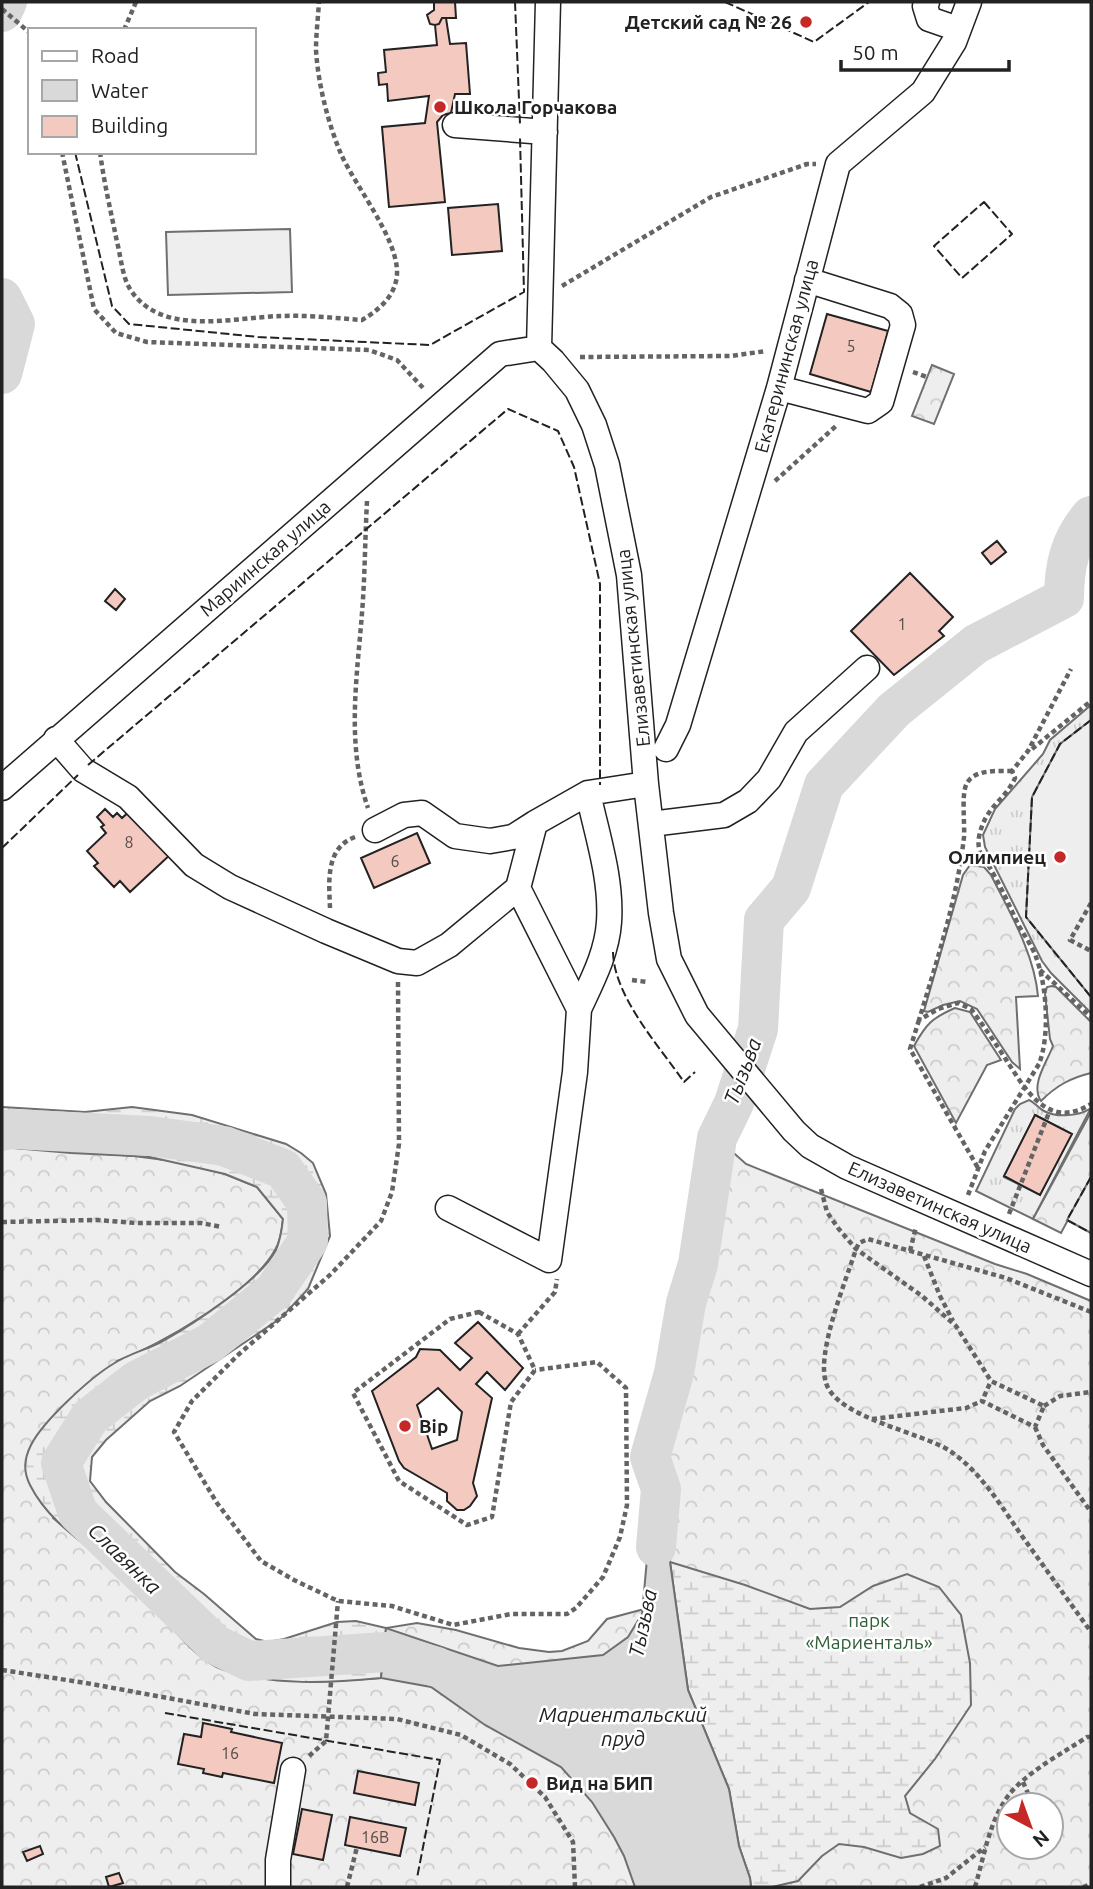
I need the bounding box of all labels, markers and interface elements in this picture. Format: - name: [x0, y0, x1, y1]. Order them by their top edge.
- place label: Детский сад № 26: [625, 11, 792, 33]
- marker: Детский сад № 26: [798, 14, 814, 30]
- legend: [28, 28, 256, 154]
- scale bar: [841, 28, 1009, 72]
- text: 50 m: [852, 40, 899, 64]
- text: Road: [91, 43, 139, 67]
- text: Water: [91, 78, 149, 102]
- place label: Школа Горчакова: [454, 96, 617, 118]
- marker: Школа Горчакова: [432, 99, 448, 115]
- text: Building: [91, 113, 168, 137]
- street label: Екатерининская улица: [750, 257, 822, 455]
- house number: 5: [846, 337, 856, 355]
- street label: Мариинская улица: [195, 495, 335, 621]
- street label: Елизаветинская улица: [612, 548, 654, 748]
- house number: 1: [897, 615, 907, 633]
- house number: 8: [124, 833, 134, 851]
- place label: Олимпиец: [948, 846, 1046, 868]
- marker: Олимпиец: [1052, 849, 1068, 865]
- house number: 6: [390, 852, 400, 870]
- water label: Тызьва: [718, 1034, 766, 1108]
- street label: Елизаветинская улица: [845, 1157, 1035, 1257]
- place label: Bip: [419, 1415, 448, 1437]
- marker: Bip: [397, 1418, 413, 1434]
- water label: Славянка: [84, 1518, 166, 1598]
- water label: Тызьва: [623, 1587, 661, 1659]
- park label: парк «Мариенталь»: [805, 1609, 933, 1653]
- water label: Мариентальский пруд: [539, 1702, 707, 1750]
- house number: 16: [221, 1744, 239, 1762]
- place label: Вид на БИП: [546, 1772, 653, 1794]
- marker: Вид на БИП: [524, 1775, 540, 1791]
- north arrow: [995, 1791, 1065, 1861]
- text: N: [1029, 1826, 1054, 1852]
- house number: 16В: [361, 1828, 389, 1846]

